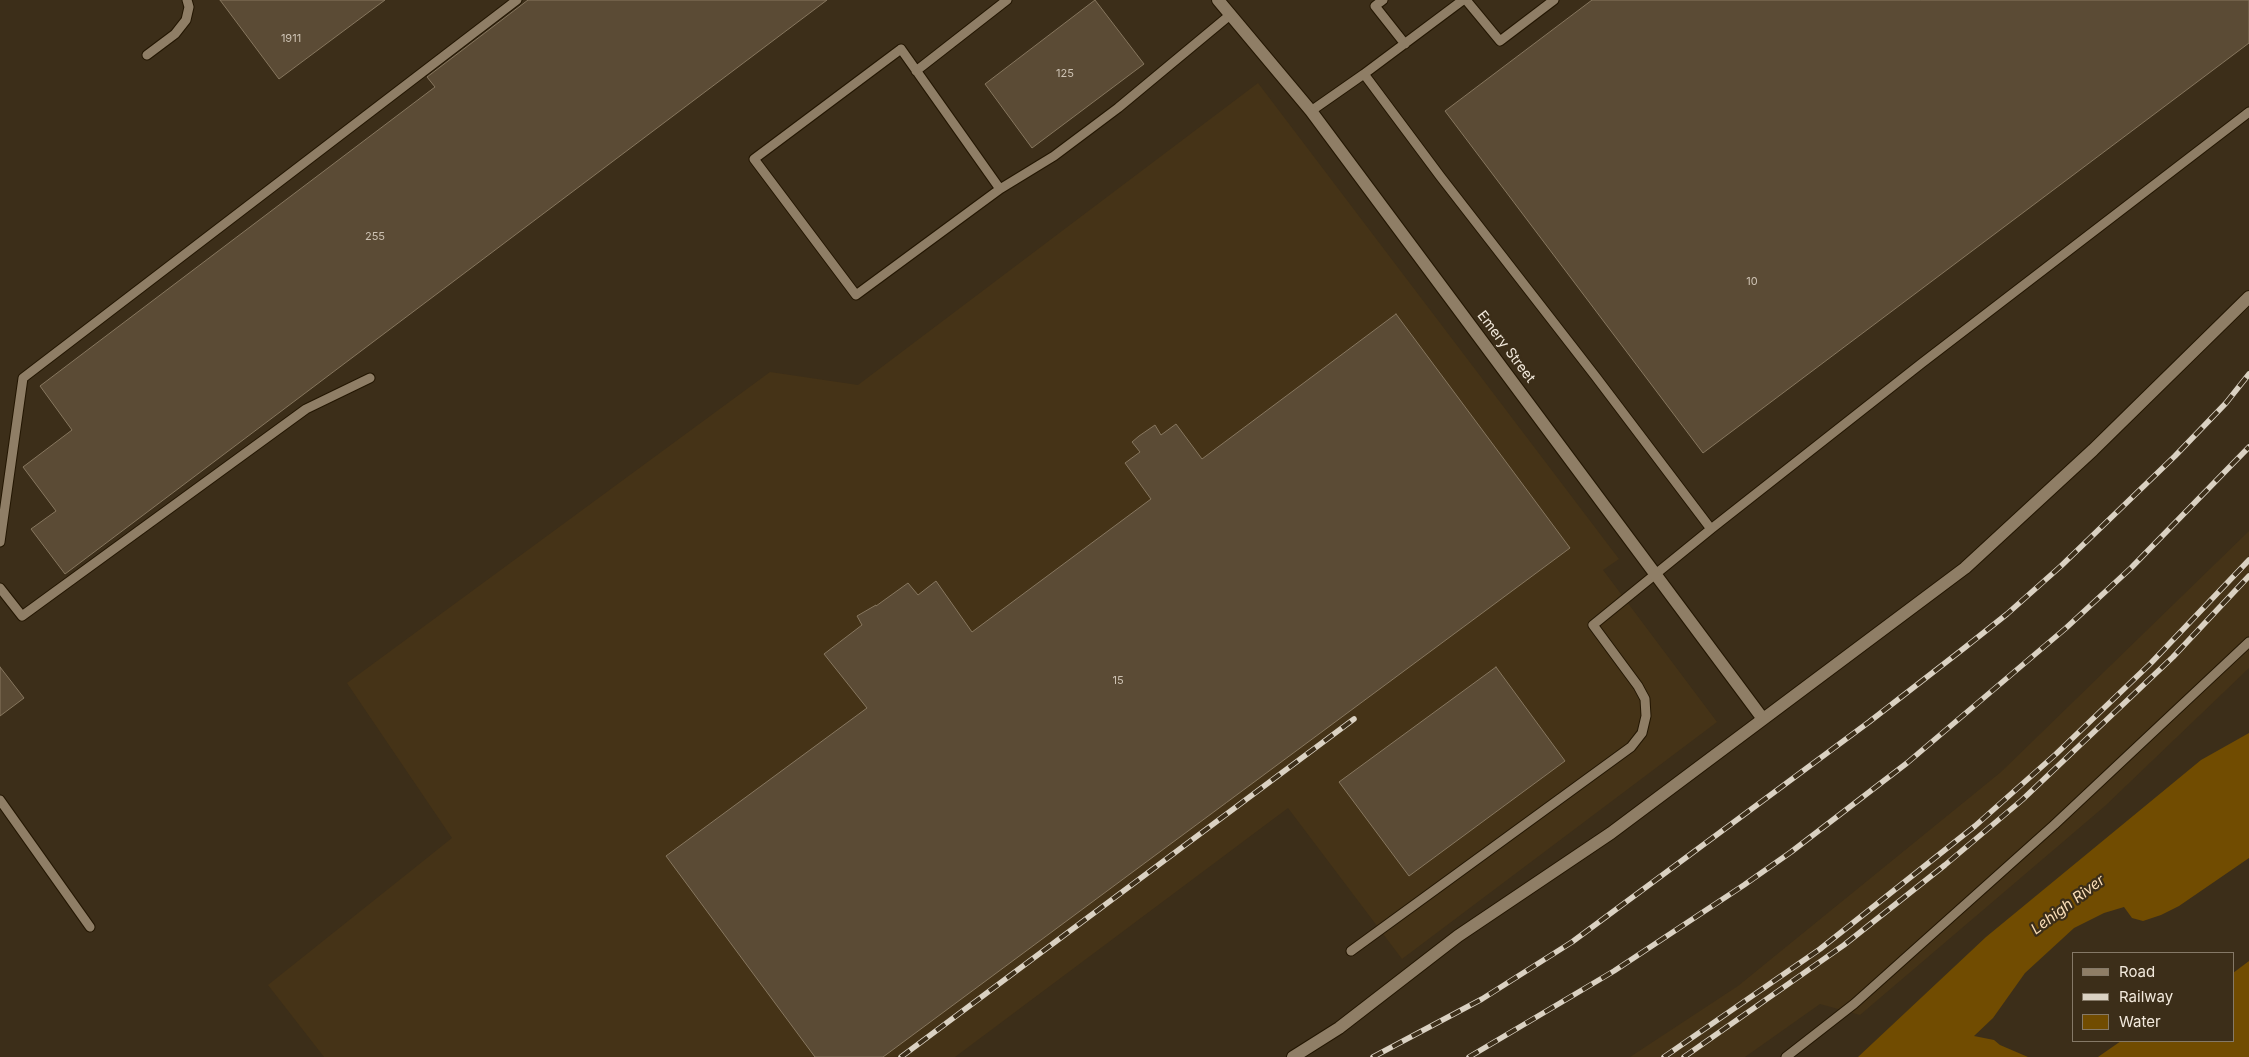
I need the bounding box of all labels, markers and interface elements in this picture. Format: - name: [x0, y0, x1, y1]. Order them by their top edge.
- house number: 1911: [281, 32, 301, 46]
- house number: 125: [1056, 67, 1074, 81]
- house number: 255: [365, 230, 385, 244]
- house number: 10: [1746, 275, 1758, 289]
- street label: Emery Street: [1474, 308, 1538, 386]
- house number: 15: [1112, 674, 1124, 688]
- water label: Lehigh River: [2028, 871, 2108, 939]
- legend: [2072, 952, 2234, 1042]
- text: Road: [2119, 962, 2155, 981]
- text: Railway: [2119, 987, 2173, 1006]
- text: Water: [2119, 1012, 2161, 1031]

